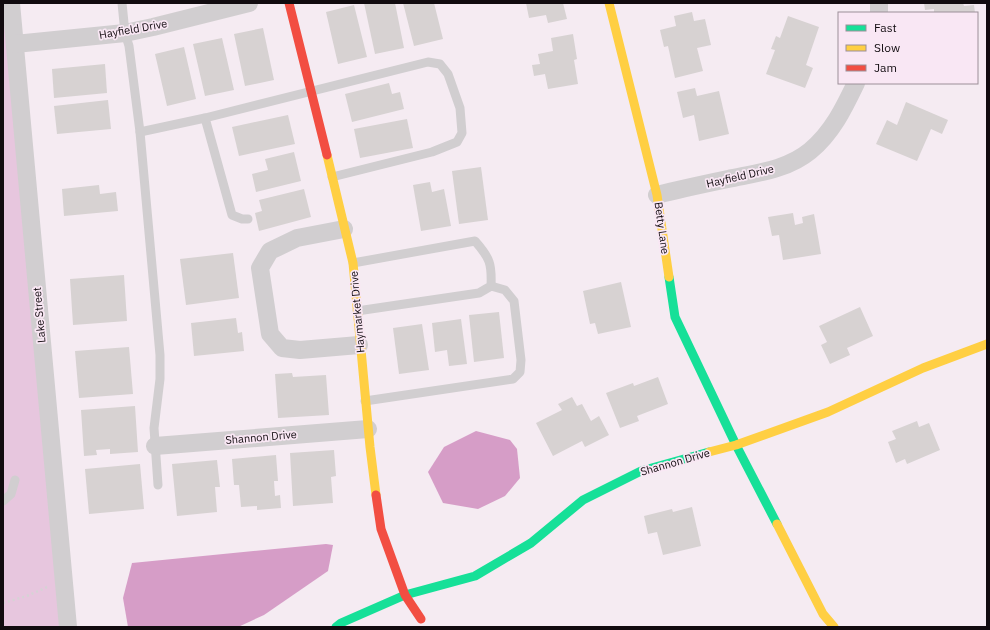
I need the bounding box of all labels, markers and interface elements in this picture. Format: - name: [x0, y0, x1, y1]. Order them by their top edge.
- legend: [838, 12, 978, 84]
- street label: Hayfield Drive: [98, 16, 168, 42]
- text: Fast: [874, 20, 897, 35]
- text: Slow: [874, 40, 900, 55]
- text: Jam: [874, 60, 897, 75]
- street label: Hayfield Drive: [705, 161, 775, 191]
- street label: Betty Lane: [651, 201, 673, 255]
- street label: Haymarket Drive: [346, 270, 368, 354]
- street label: Lake Street: [30, 286, 48, 343]
- street label: Shannon Drive: [225, 427, 297, 447]
- street label: Shannon Drive: [639, 445, 711, 479]

